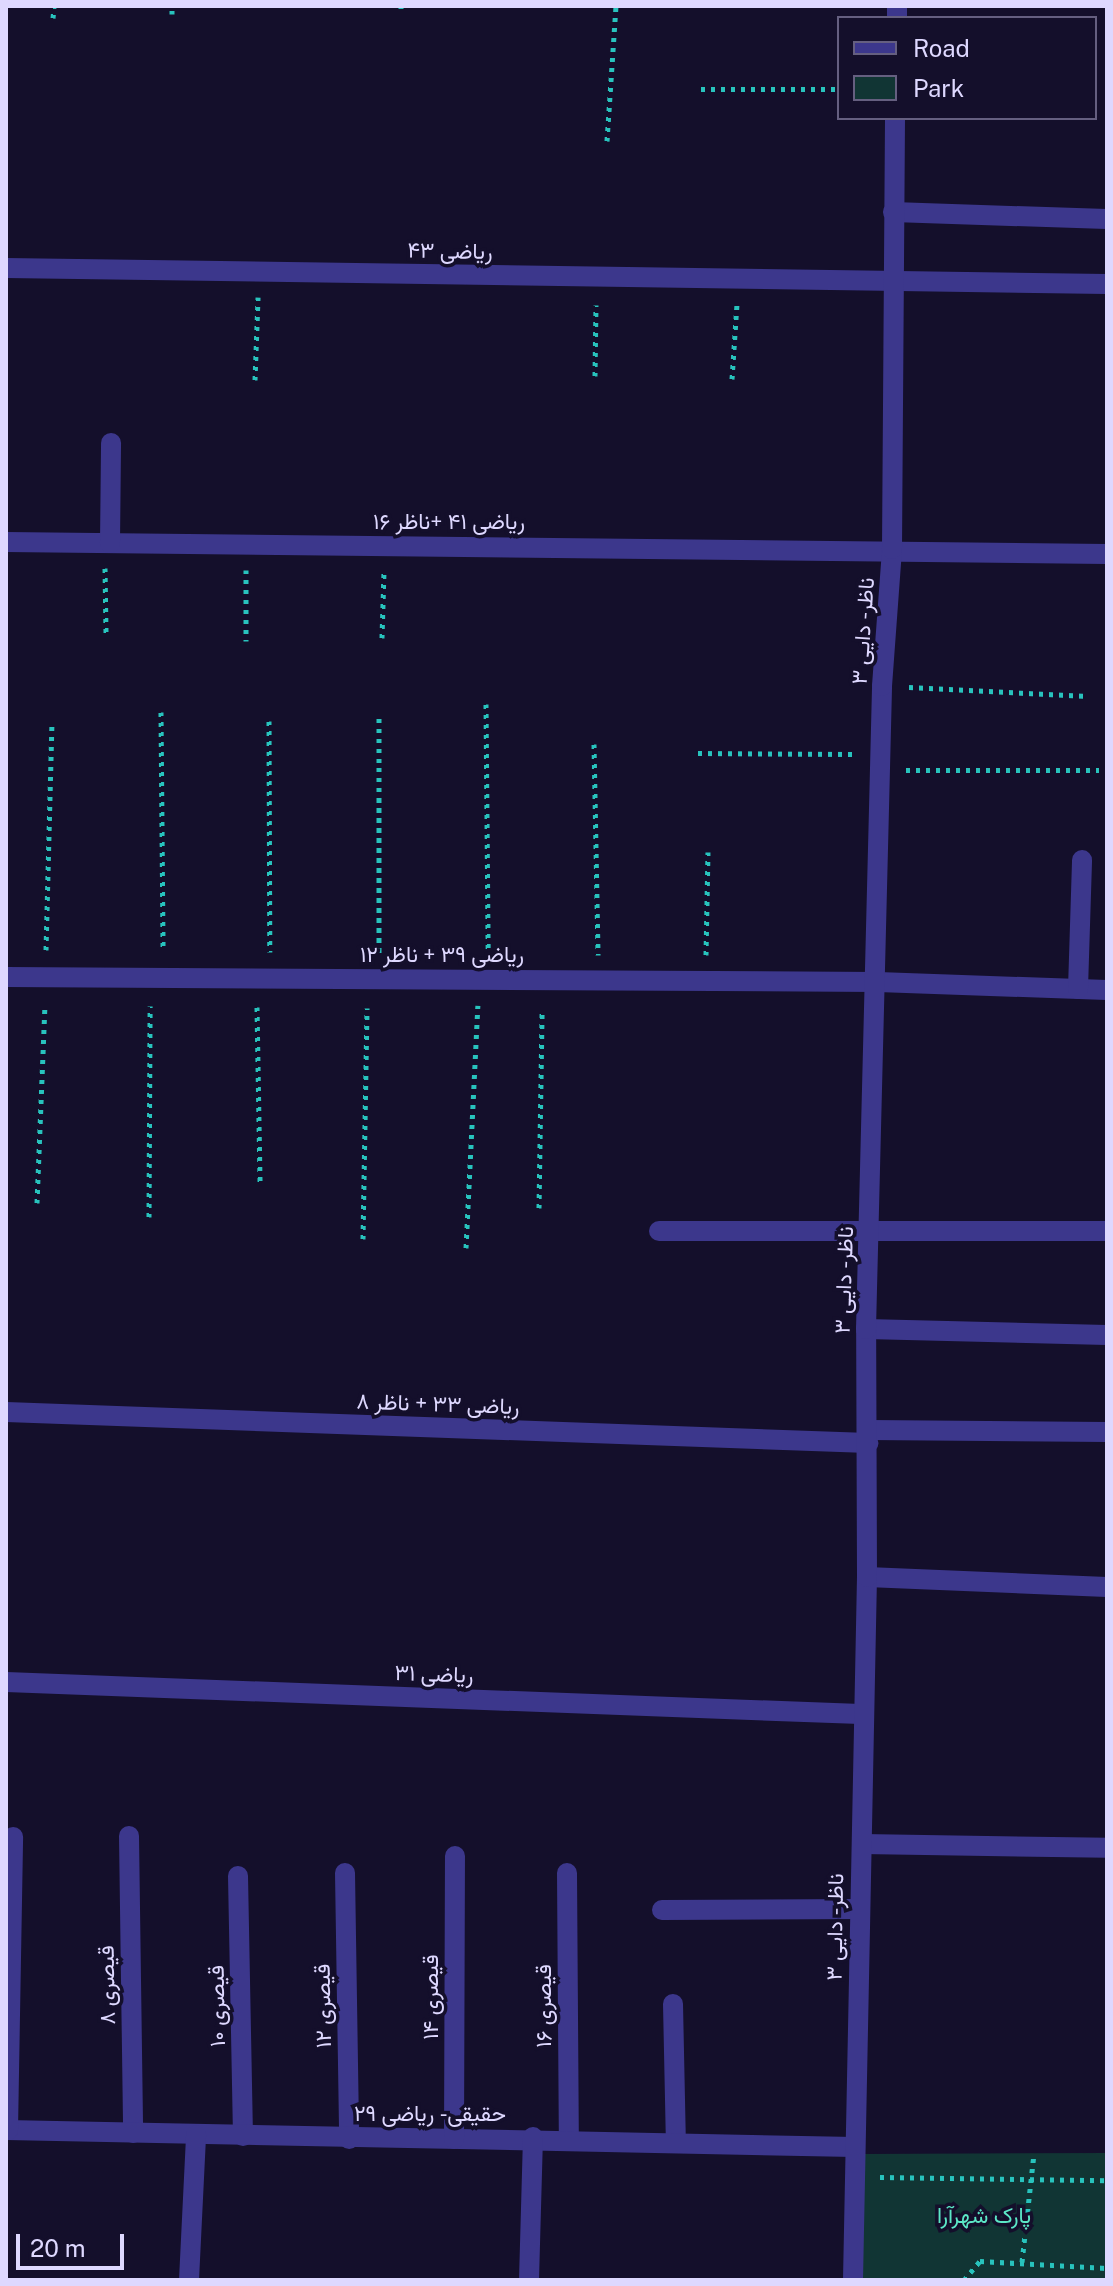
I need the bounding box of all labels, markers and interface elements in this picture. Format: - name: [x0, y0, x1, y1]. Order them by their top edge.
- legend: [837, 16, 1097, 120]
- text: Road: [913, 34, 970, 62]
- text: Park: [913, 74, 964, 102]
- street label: ریاضی ۴۳: [407, 237, 493, 265]
- street label: ریاضی ۴۱ +ناظر ۱۶: [373, 509, 525, 535]
- street label: ناظر - دایی ۳: [846, 573, 880, 689]
- street label: ریاضی ۳۹ + ناظر ۱۲: [360, 942, 524, 968]
- street label: ناظر - دایی ۳: [829, 1223, 859, 1337]
- street label: ریاضی ۳۳ + ناظر ۸: [356, 1388, 520, 1420]
- street label: ریاضی ۳۱: [394, 1659, 474, 1689]
- street label: ناظر - دایی ۳: [821, 1870, 849, 1984]
- street label: قیصری ۸: [93, 1945, 121, 2025]
- street label: قیصری ۱۴: [418, 1954, 444, 2040]
- street label: قیصری ۱۲: [309, 1964, 337, 2048]
- street label: قیصری ۱۶: [531, 1964, 557, 2048]
- street label: قیصری ۱۰: [203, 1965, 231, 2047]
- street label: حقیقی - ریاضی ۲۹: [351, 2101, 509, 2127]
- park label: پارک شهرآرا: [937, 2203, 1031, 2229]
- scale bar: [20, 2218, 128, 2268]
- text: 20 m: [30, 2234, 86, 2262]

